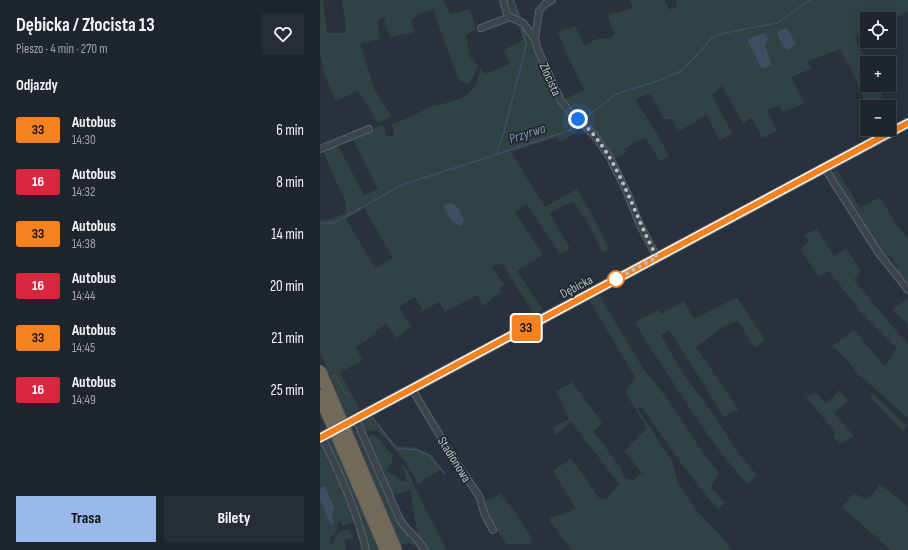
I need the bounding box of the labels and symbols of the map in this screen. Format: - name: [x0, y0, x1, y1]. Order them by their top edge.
- street label: Złocista: [536, 60, 564, 98]
- your location: [568, 109, 588, 129]
- water label: Przyrwa: [507, 120, 548, 147]
- unlabelled marker: [607, 270, 625, 288]
- street label: Dębicka: [557, 272, 596, 302]
- line badge: 33: [508, 315, 544, 341]
- street label: Stadionowa: [434, 434, 474, 485]

